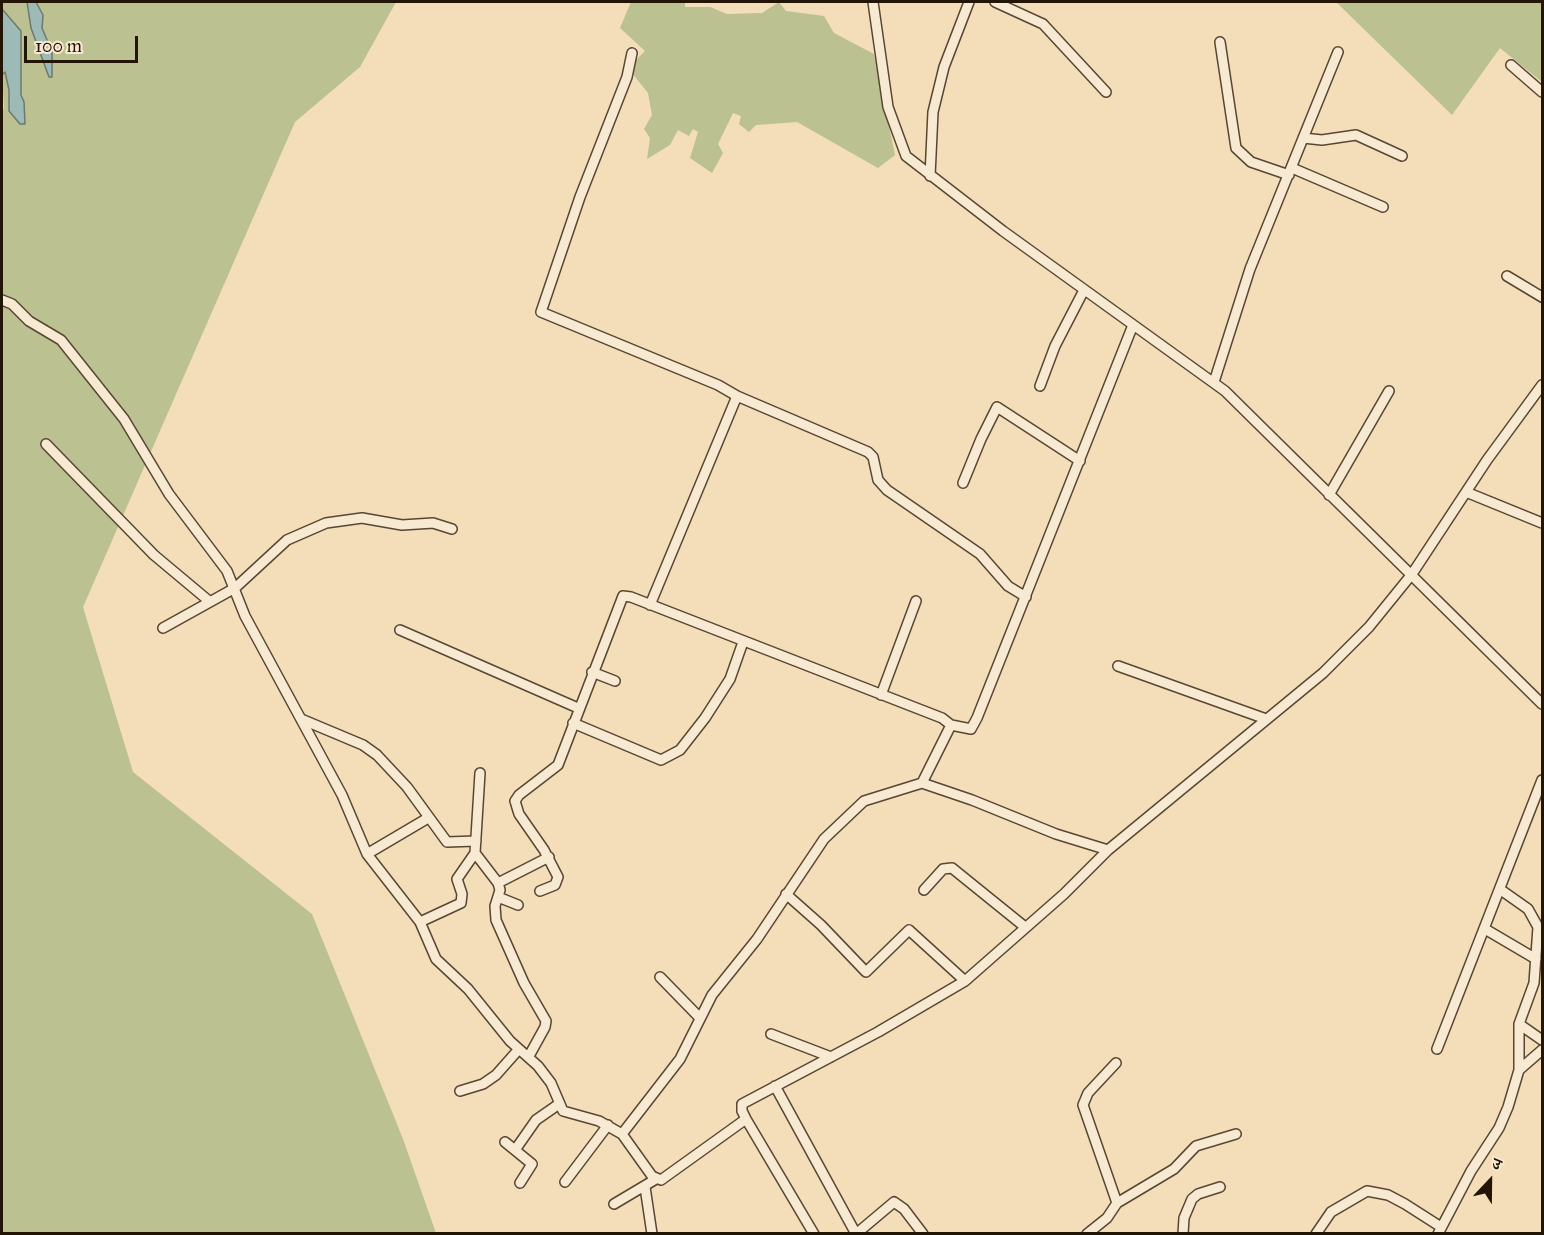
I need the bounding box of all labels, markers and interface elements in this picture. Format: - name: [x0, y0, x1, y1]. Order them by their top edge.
- scale bar: [27, 24, 141, 62]
- text: 100 m: [35, 35, 82, 57]
- north arrow: [1460, 1151, 1520, 1211]
- text: उ: [1490, 1154, 1504, 1174]

